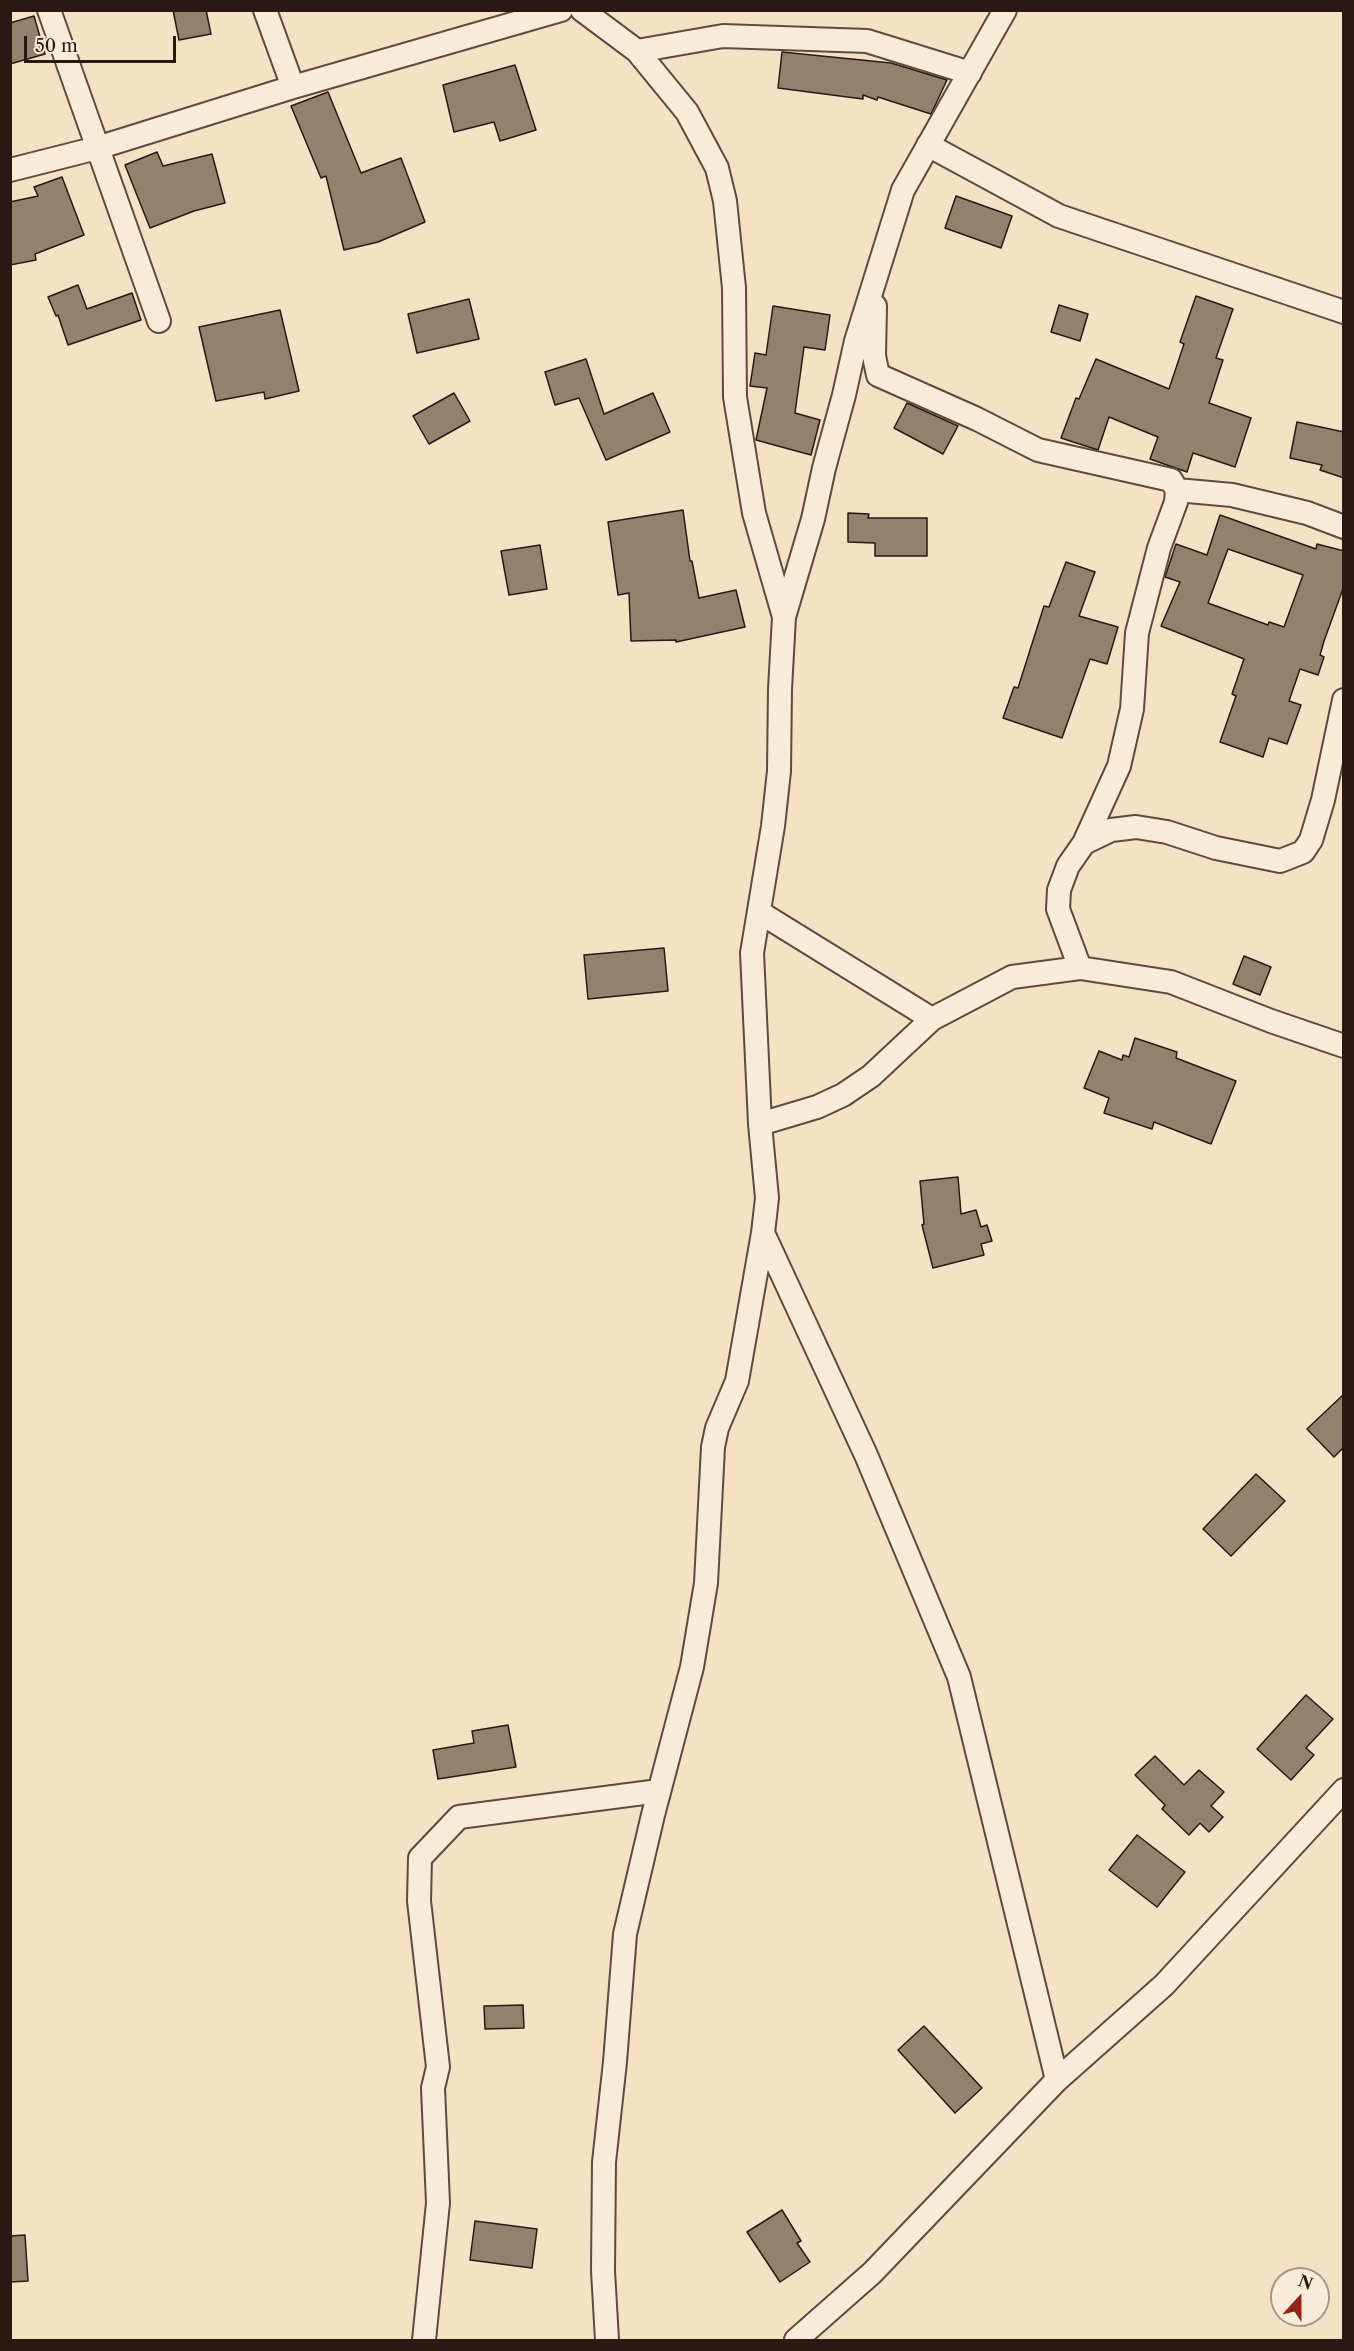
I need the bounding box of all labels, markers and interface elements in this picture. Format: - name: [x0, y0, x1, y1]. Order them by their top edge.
- scale bar: [27, 24, 178, 62]
- text: 50 m: [35, 35, 78, 57]
- north arrow: [1270, 2267, 1330, 2327]
- text: N: [1296, 2270, 1316, 2294]

